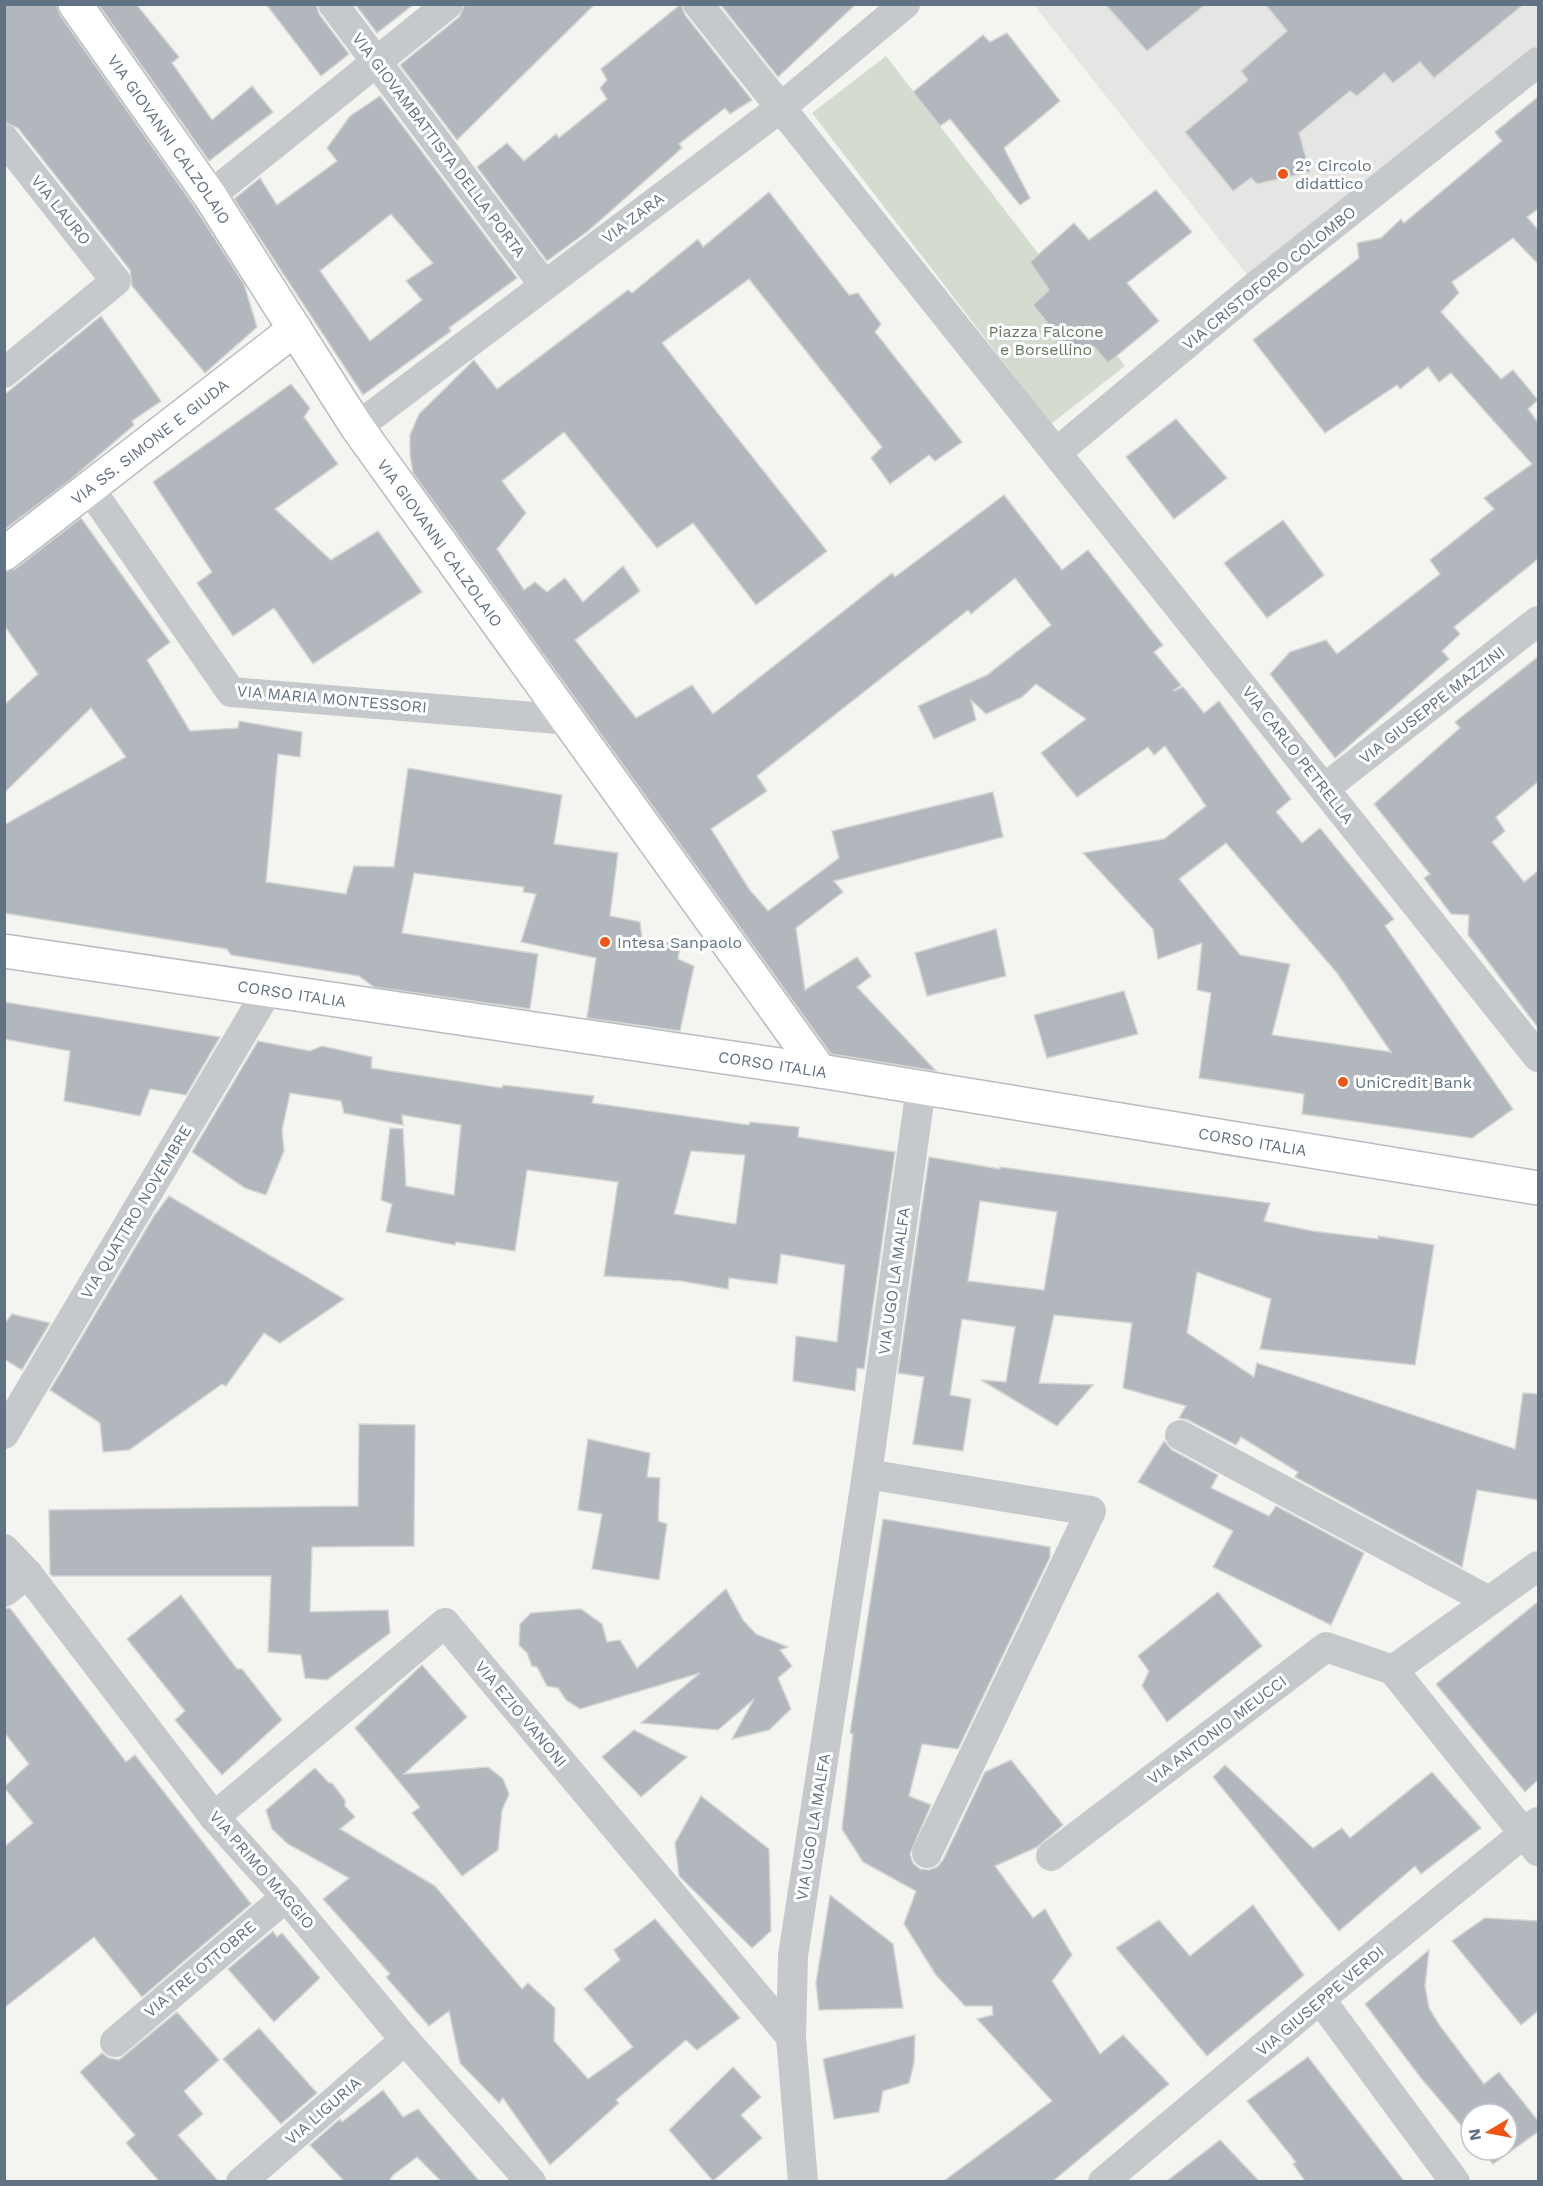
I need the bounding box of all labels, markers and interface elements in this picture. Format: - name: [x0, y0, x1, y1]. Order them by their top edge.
- street label: VIA GIOVAMBATTISTA DELLA PORTA: [348, 29, 530, 261]
- street label: VIA GIOVANNI CALZOLAIO: [104, 51, 235, 228]
- place label: 2° Circolo didattico: [1295, 156, 1372, 193]
- marker: 2° Circolo didattico: [1276, 167, 1290, 181]
- street label: VIA LAURO: [27, 171, 95, 249]
- street label: VIA ZARA: [598, 188, 668, 247]
- street label: VIA CRISTOFORO COLOMBO: [1178, 202, 1360, 354]
- park label: Piazza Falcone e Borsellino: [989, 322, 1103, 359]
- street label: VIA SS. SIMONE E GIUDA: [67, 374, 232, 508]
- street label: VIA GIOVANNI CALZOLAIO: [373, 455, 507, 630]
- street label: VIA GIUSEPPE MAZZINI: [1355, 642, 1509, 768]
- street label: VIA MARIA MONTESSORI: [236, 681, 428, 717]
- street label: VIA CARLO PETRELLA: [1238, 682, 1358, 828]
- place label: Intesa Sanpaolo: [617, 933, 742, 952]
- marker: Intesa Sanpaolo: [598, 935, 612, 949]
- street label: CORSO ITALIA: [236, 976, 348, 1011]
- street label: CORSO ITALIA: [717, 1047, 829, 1082]
- place label: UniCredit Bank: [1355, 1073, 1472, 1092]
- marker: UniCredit Bank: [1336, 1075, 1350, 1089]
- street label: VIA QUATTRO NOVEMBRE: [77, 1122, 195, 1302]
- street label: CORSO ITALIA: [1197, 1123, 1309, 1160]
- street label: VIA UGO LA MALFA: [874, 1206, 914, 1356]
- street label: VIA EZIO VANONI: [471, 1657, 571, 1771]
- street label: VIA ANTONIO MEUCCI: [1144, 1671, 1290, 1789]
- street label: VIA UGO LA MALFA: [792, 1752, 834, 1902]
- street label: VIA PRIMO MAGGIO: [205, 1807, 319, 1933]
- street label: VIA TRE OTTOBRE: [140, 1917, 260, 2021]
- street label: VIA GIUSEPPE VERDI: [1252, 1942, 1388, 2060]
- street label: VIA LIGURIA: [281, 2073, 365, 2149]
- north arrow: [1459, 2102, 1519, 2162]
- text: N: [1464, 2127, 1485, 2142]

